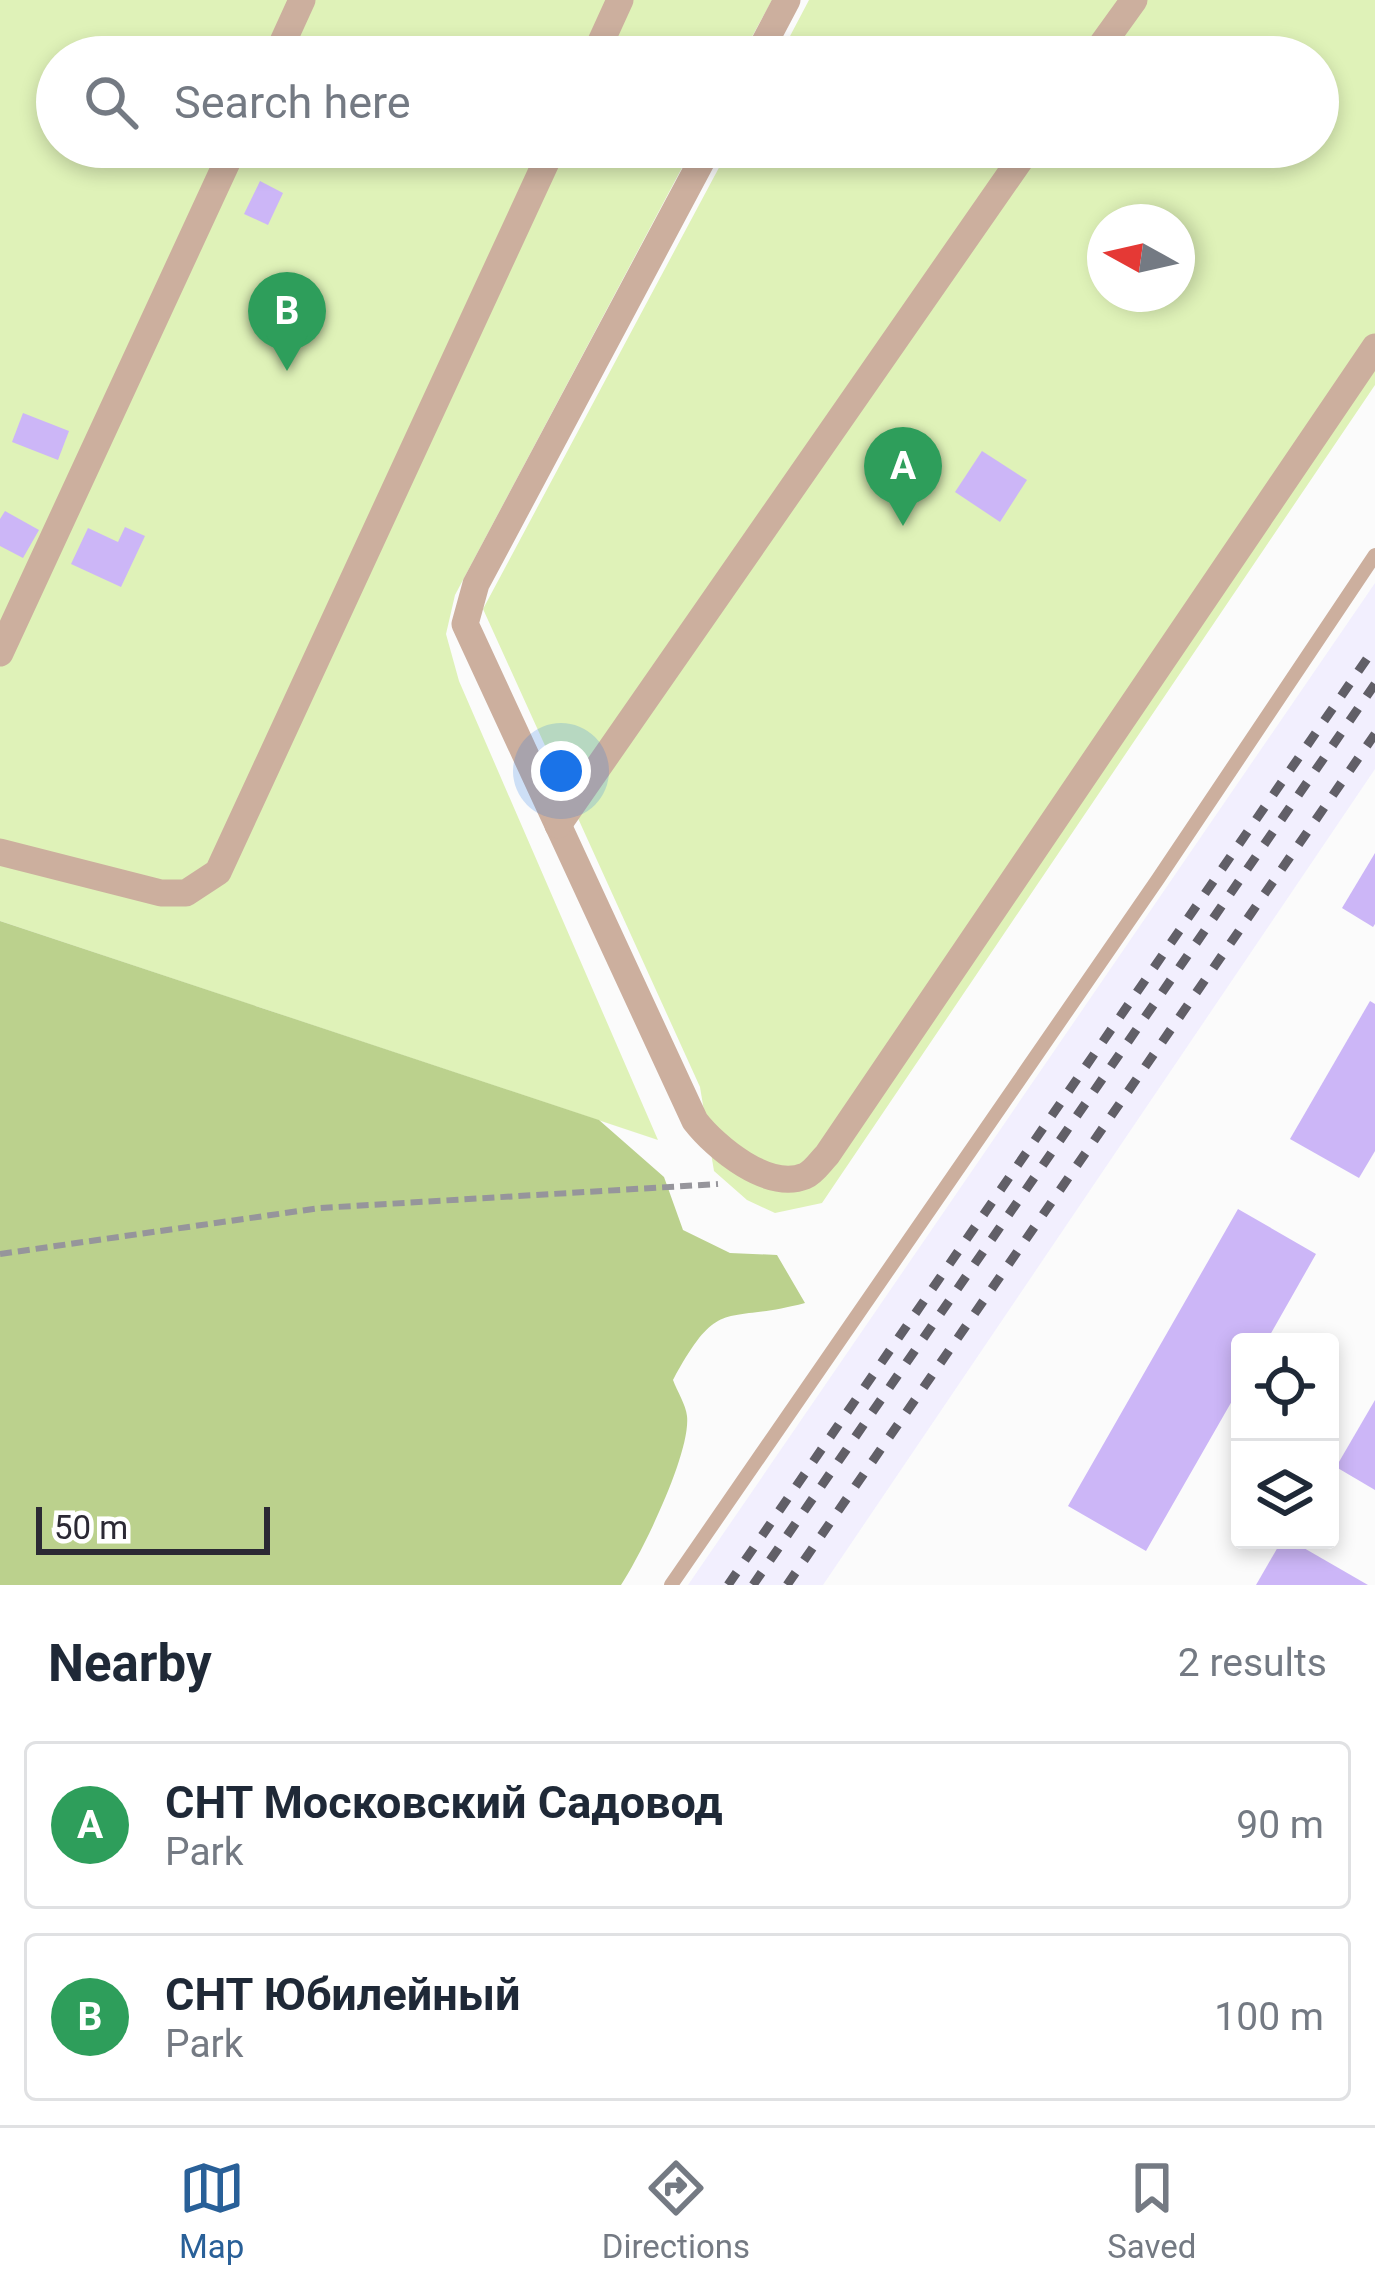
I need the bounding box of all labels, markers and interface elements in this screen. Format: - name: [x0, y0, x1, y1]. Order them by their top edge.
- search box: [36, 36, 1339, 168]
- icon: search: [78, 69, 144, 135]
- text: Search here: [174, 76, 411, 129]
- north arrow: [1087, 204, 1195, 312]
- pin: B: [248, 272, 326, 371]
- pin: A: [864, 427, 942, 526]
- your location: [531, 741, 591, 801]
- map controls: [1231, 1333, 1339, 1549]
- button: locate: [1231, 1333, 1339, 1441]
- button: layers: [1231, 1441, 1339, 1549]
- scale bar: [36, 1501, 270, 1554]
- text: 50 m: [54, 1508, 128, 1547]
- text: Nearby: [48, 1634, 212, 1693]
- text: 2 results: [1178, 1640, 1327, 1686]
- text: СНТ Московский Садовод: [165, 1776, 723, 1829]
- text: A: [77, 1802, 103, 1848]
- text: 90 m: [1236, 1802, 1324, 1848]
- text: Park: [165, 1829, 244, 1875]
- text: СНТ Юбилейный: [165, 1968, 520, 2021]
- text: B: [78, 1994, 102, 2040]
- text: 100 m: [1214, 1994, 1324, 2040]
- text: Park: [165, 2021, 244, 2067]
- tab: Map: [179, 2155, 245, 2266]
- tab: Directions: [602, 2155, 750, 2266]
- tab: Saved: [1107, 2155, 1196, 2266]

